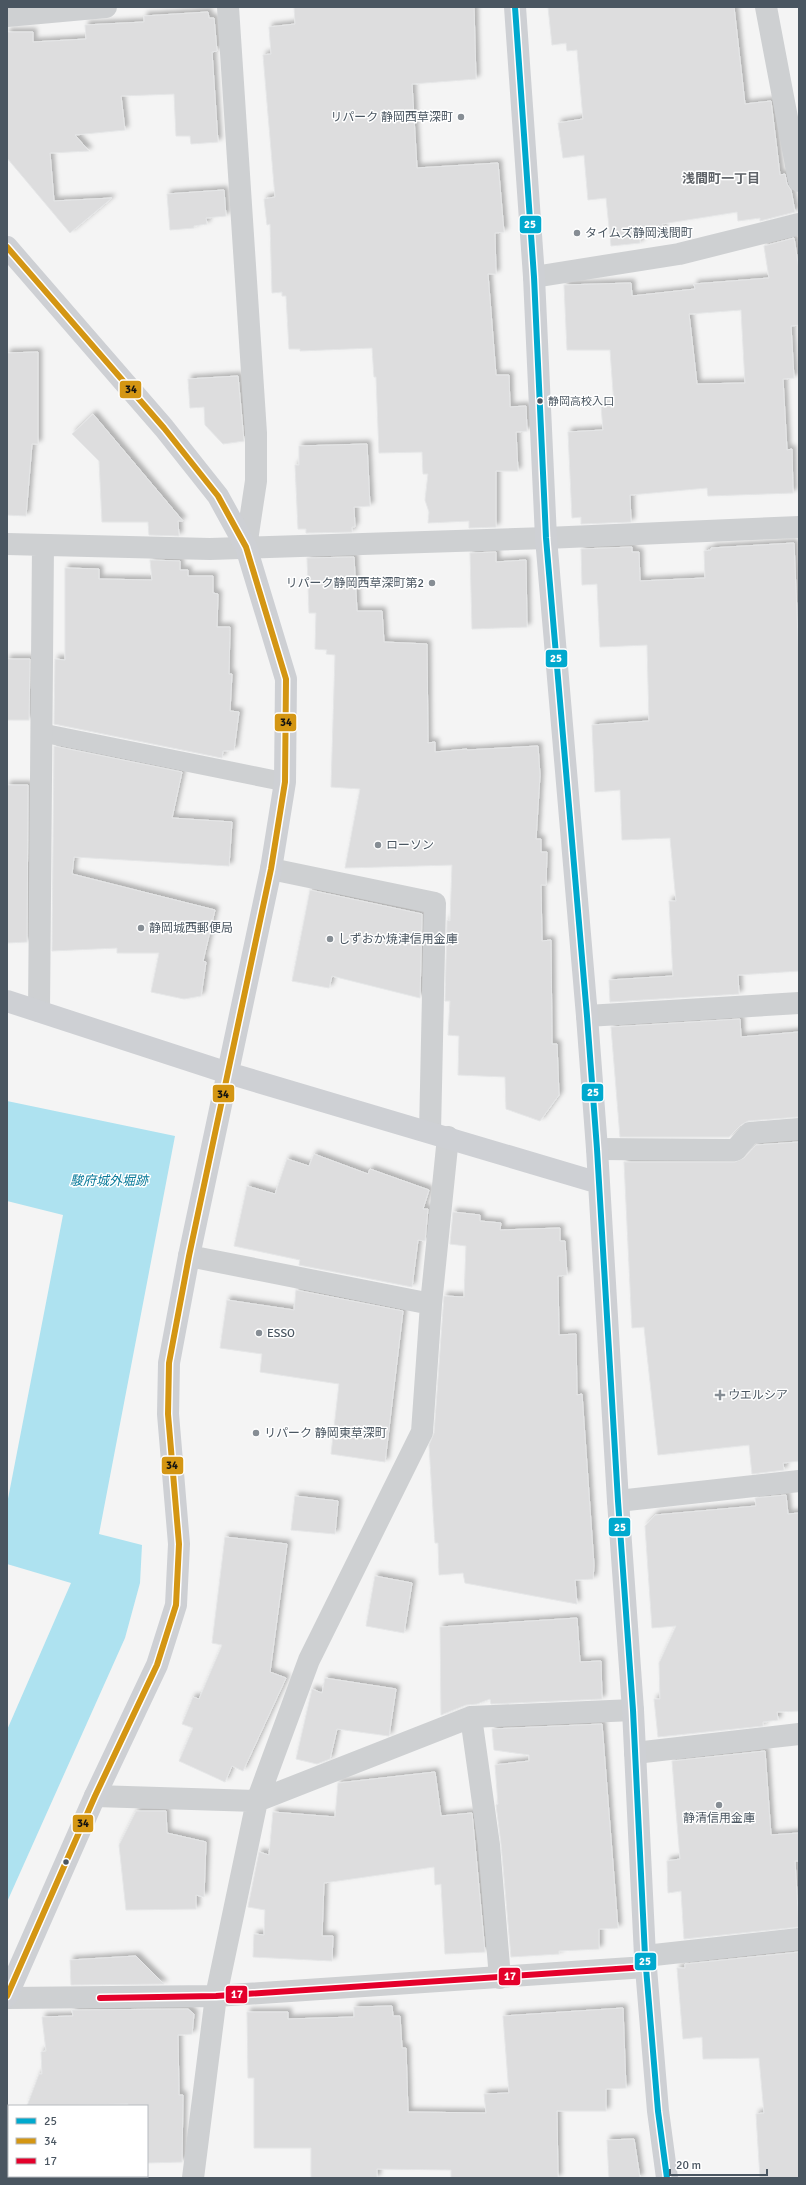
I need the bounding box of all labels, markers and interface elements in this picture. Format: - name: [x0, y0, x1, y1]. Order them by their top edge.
- place label: リパーク 静岡西草深町: [330, 110, 453, 125]
- marker: リパーク 静岡西草深町: [456, 112, 466, 122]
- district label: 浅間町一丁目: [682, 171, 760, 187]
- line badge: 25: [519, 215, 542, 234]
- text: 25: [524, 218, 536, 231]
- place label: タイムズ静岡浅間町: [585, 226, 693, 241]
- marker: タイムズ静岡浅間町: [572, 228, 582, 238]
- line badge: 34: [119, 380, 142, 399]
- text: 34: [125, 383, 137, 396]
- place label: 静岡高校入口: [548, 395, 614, 408]
- marker: 静岡高校入口: [535, 396, 545, 406]
- place label: リパーク静岡西草深町第2: [286, 576, 424, 591]
- marker: リパーク静岡西草深町第2: [427, 578, 437, 588]
- line badge: 25: [545, 649, 568, 668]
- text: 25: [550, 652, 562, 665]
- line badge: 34: [274, 713, 297, 732]
- text: 34: [280, 716, 292, 729]
- place label: ローソン: [386, 838, 434, 853]
- marker: ローソン: [373, 840, 383, 850]
- place label: 静岡城西郵便局: [149, 921, 233, 936]
- marker: 静岡城西郵便局: [136, 923, 146, 933]
- place label: しずおか焼津信用金庫: [338, 932, 458, 947]
- marker: しずおか焼津信用金庫: [325, 934, 335, 944]
- line badge: 25: [581, 1083, 604, 1102]
- line badge: 34: [212, 1084, 235, 1103]
- text: 25: [587, 1086, 599, 1099]
- text: 34: [217, 1088, 229, 1101]
- water label: 駿府城外堀跡: [70, 1173, 150, 1189]
- place label: ESSO: [267, 1326, 295, 1341]
- marker: ESSO: [254, 1328, 264, 1338]
- place label: ウエルシア: [728, 1388, 788, 1403]
- marker: ウエルシア: [715, 1390, 725, 1400]
- place label: リパーク 静岡東草深町: [264, 1426, 387, 1441]
- marker: リパーク 静岡東草深町: [251, 1428, 261, 1438]
- line badge: 34: [161, 1456, 184, 1475]
- text: 34: [166, 1459, 178, 1472]
- line badge: 25: [608, 1517, 631, 1537]
- text: 25: [614, 1521, 626, 1534]
- marker: 静清信用金庫: [714, 1800, 724, 1810]
- place label: 静清信用金庫: [683, 1811, 755, 1826]
- line badge: 34: [72, 1814, 94, 1833]
- text: 34: [77, 1817, 89, 1830]
- unlabelled marker: [61, 1857, 71, 1867]
- line badge: 25: [634, 1952, 657, 1971]
- text: 25: [639, 1955, 651, 1968]
- line badge: 17: [498, 1967, 521, 1986]
- text: 17: [504, 1970, 516, 1983]
- line badge: 17: [225, 1985, 248, 2004]
- text: 17: [231, 1988, 243, 2001]
- legend: [8, 2105, 148, 2177]
- text: 25: [44, 2114, 57, 2129]
- text: 34: [44, 2134, 57, 2149]
- scale bar: [670, 2151, 767, 2177]
- text: 17: [44, 2154, 57, 2169]
- text: 20 m: [676, 2158, 701, 2173]

